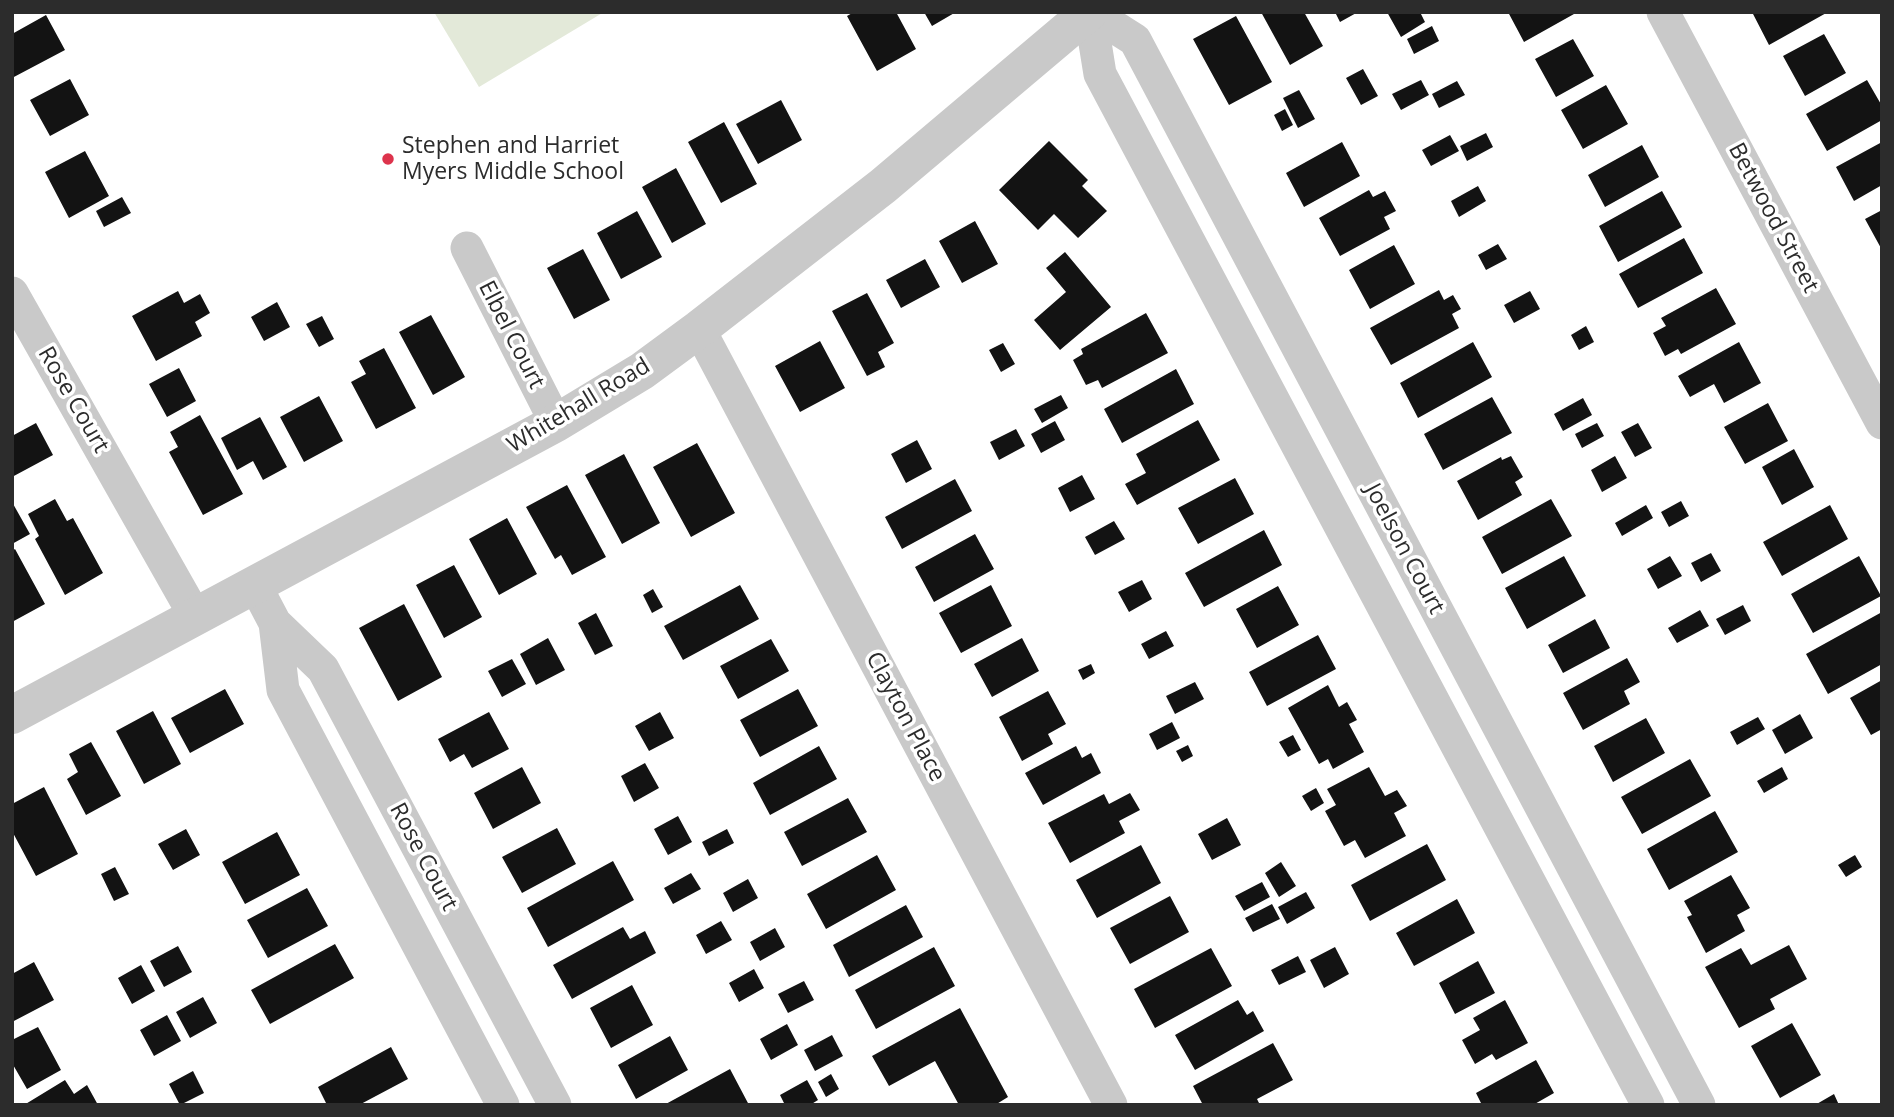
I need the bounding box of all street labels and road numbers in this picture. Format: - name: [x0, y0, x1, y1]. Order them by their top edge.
- street label: Betwood Street: [1722, 138, 1824, 298]
- street label: Elbel Court: [472, 276, 550, 394]
- street label: Rose Court: [32, 342, 114, 458]
- street label: Whitehall Road: [503, 353, 655, 459]
- street label: Joelson Court: [1358, 479, 1450, 619]
- street label: Clayton Place: [859, 647, 951, 787]
- street label: Rose Court: [383, 798, 463, 916]

